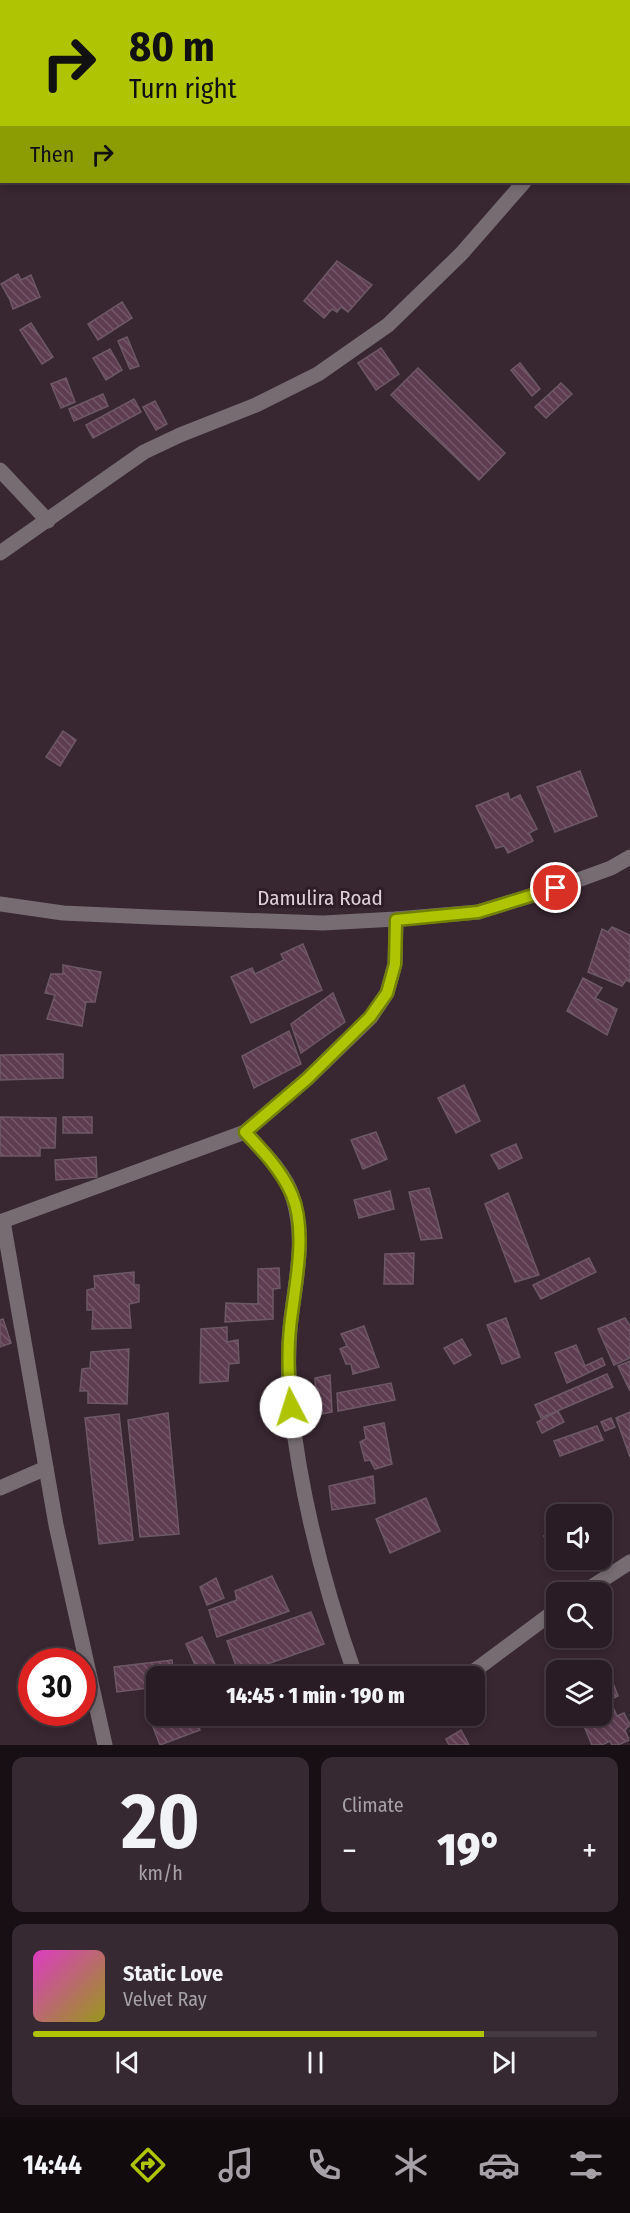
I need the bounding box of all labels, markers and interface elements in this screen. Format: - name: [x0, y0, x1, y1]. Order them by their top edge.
- text: 80 m: [129, 22, 215, 72]
- icon: right: [30, 24, 108, 102]
- text: Turn right: [129, 73, 237, 105]
- icon: right: [86, 138, 119, 171]
- text: Then: [30, 141, 74, 168]
- pin: [530, 862, 581, 913]
- icon: arrive: [539, 871, 572, 904]
- street label: Damulira Road: [257, 885, 383, 911]
- position arrow: [259, 1375, 323, 1439]
- map controls: [546, 1504, 612, 1726]
- button: sound: [546, 1504, 612, 1570]
- button: search: [546, 1582, 612, 1648]
- speed limit sign: 30: [18, 1648, 96, 1726]
- button: layers: [546, 1660, 612, 1726]
- text: 14:45 · 1 min · 190 m: [226, 1682, 405, 1709]
- text: 20: [121, 1775, 200, 1869]
- text: Climate: [342, 1793, 404, 1817]
- text: 19°: [437, 1823, 502, 1877]
- text: −: [342, 1831, 357, 1871]
- text: +: [582, 1831, 597, 1871]
- text: km/h: [138, 1861, 183, 1885]
- text: Static Love: [123, 1960, 223, 1987]
- text: Velvet Ray: [123, 1987, 207, 2011]
- icon: previous: [111, 2046, 144, 2079]
- icon: pause: [299, 2046, 332, 2079]
- icon: next: [487, 2046, 520, 2079]
- icon: directions: [127, 2144, 169, 2186]
- icon: music: [215, 2144, 257, 2186]
- icon: phone: [303, 2144, 345, 2186]
- icon: climate: [390, 2144, 432, 2186]
- icon: car: [478, 2144, 520, 2186]
- icon: filters: [565, 2144, 607, 2186]
- text: 14:44: [23, 2149, 82, 2181]

